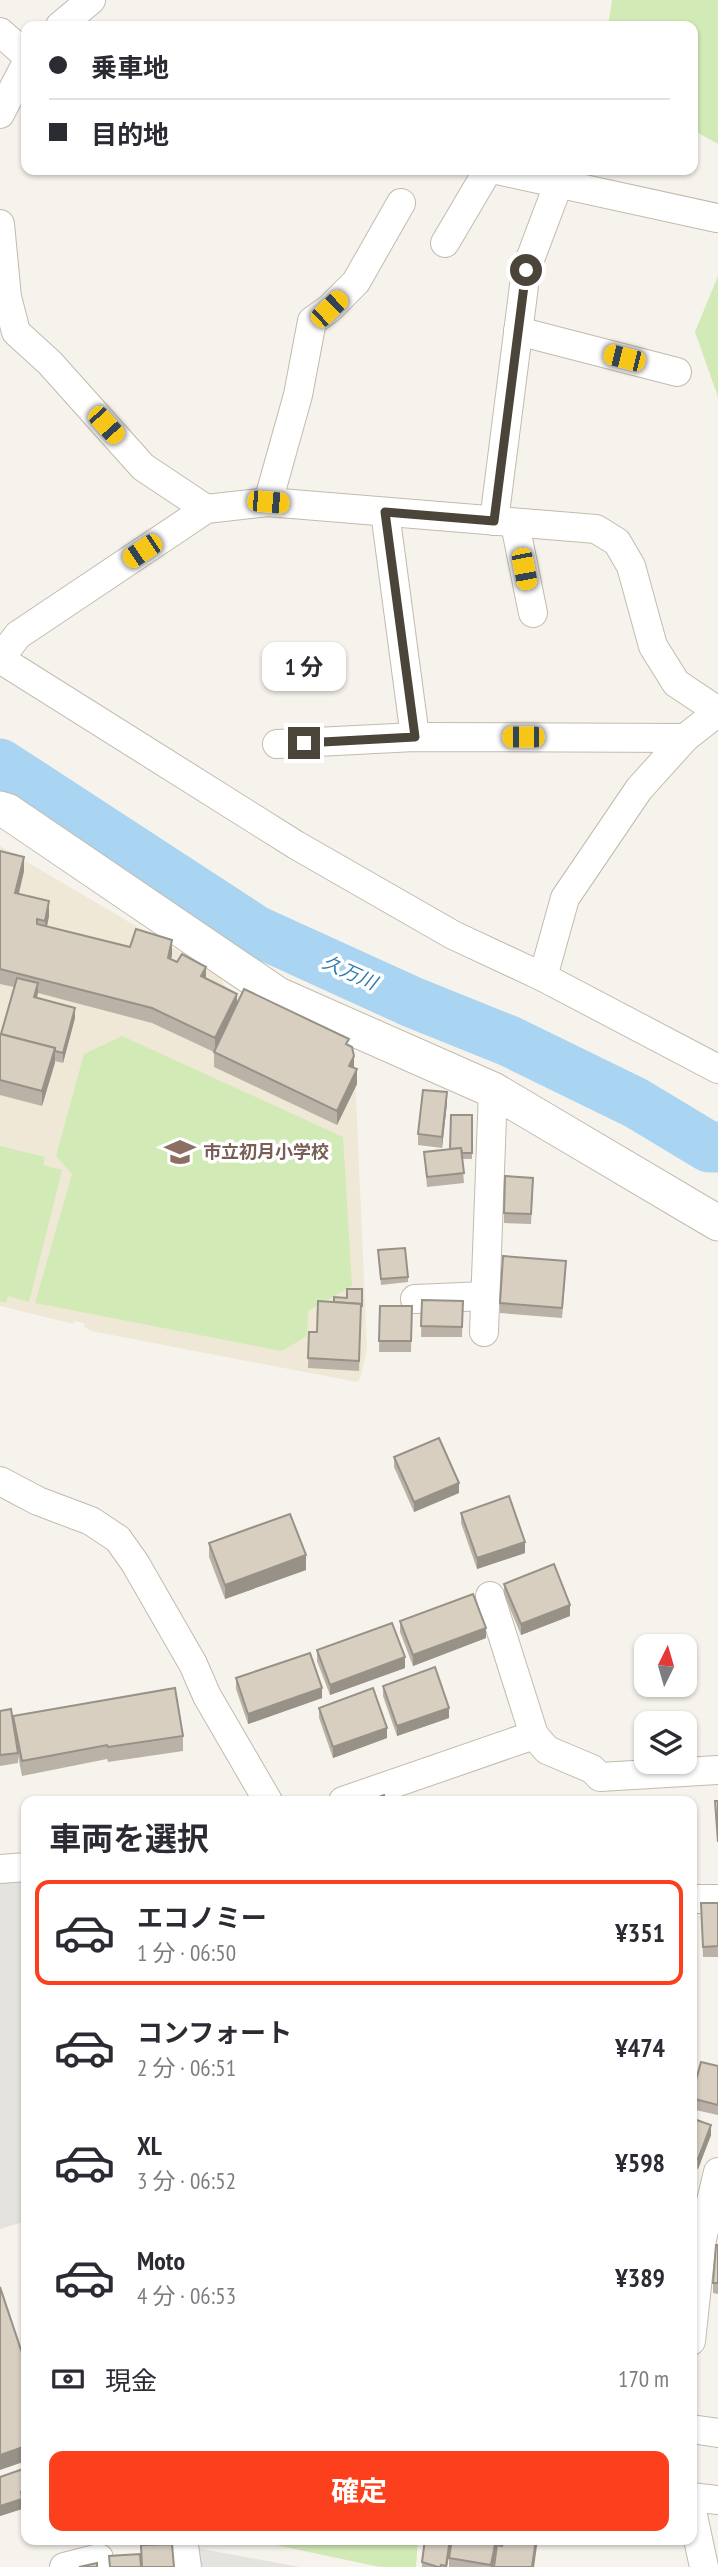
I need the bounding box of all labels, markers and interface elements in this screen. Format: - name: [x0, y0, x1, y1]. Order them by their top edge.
- text: 乗車地: [91, 51, 169, 84]
- text: 目的地: [91, 118, 169, 151]
- route start: [510, 254, 542, 286]
- car: [307, 287, 352, 331]
- car: [602, 343, 647, 373]
- car: [85, 402, 128, 448]
- car: [247, 490, 290, 514]
- car: [119, 531, 166, 571]
- car: [510, 546, 539, 592]
- callout: 1 分: [262, 642, 346, 690]
- text: 1 分: [285, 652, 323, 681]
- route end: [288, 727, 320, 759]
- car: [503, 727, 545, 748]
- water label: 久万川: [319, 949, 383, 995]
- school or university icon: 市立初月小学校: [163, 1135, 197, 1169]
- place label: 市立初月小学校: [203, 1140, 329, 1163]
- north arrow: [634, 1634, 696, 1698]
- map controls: [634, 1634, 697, 1774]
- button: layers: [634, 1711, 697, 1774]
- text: 車両を選択: [49, 1817, 209, 1859]
- icon: car: [53, 1901, 116, 1964]
- text: エコノミー: [137, 1901, 267, 1934]
- text: ¥351: [615, 1916, 665, 1949]
- text: 1 分 · 06:50: [137, 1938, 236, 1967]
- icon: car: [53, 2016, 116, 2079]
- text: コンフォート: [137, 2016, 292, 2049]
- text: ¥474: [615, 2031, 665, 2064]
- text: 2 分 · 06:51: [137, 2053, 236, 2082]
- text: XL: [137, 2129, 162, 2162]
- icon: car: [53, 2131, 116, 2194]
- text: ¥598: [615, 2146, 665, 2179]
- text: 3 分 · 06:52: [137, 2166, 236, 2195]
- text: Moto: [137, 2244, 185, 2277]
- icon: car: [53, 2246, 116, 2309]
- text: ¥389: [615, 2261, 665, 2294]
- text: 4 分 · 06:53: [137, 2281, 236, 2310]
- icon: cash: [49, 2360, 87, 2398]
- text: 現金: [105, 2364, 157, 2397]
- text: 170 m: [618, 2364, 669, 2393]
- button: 確定: [49, 2451, 669, 2531]

